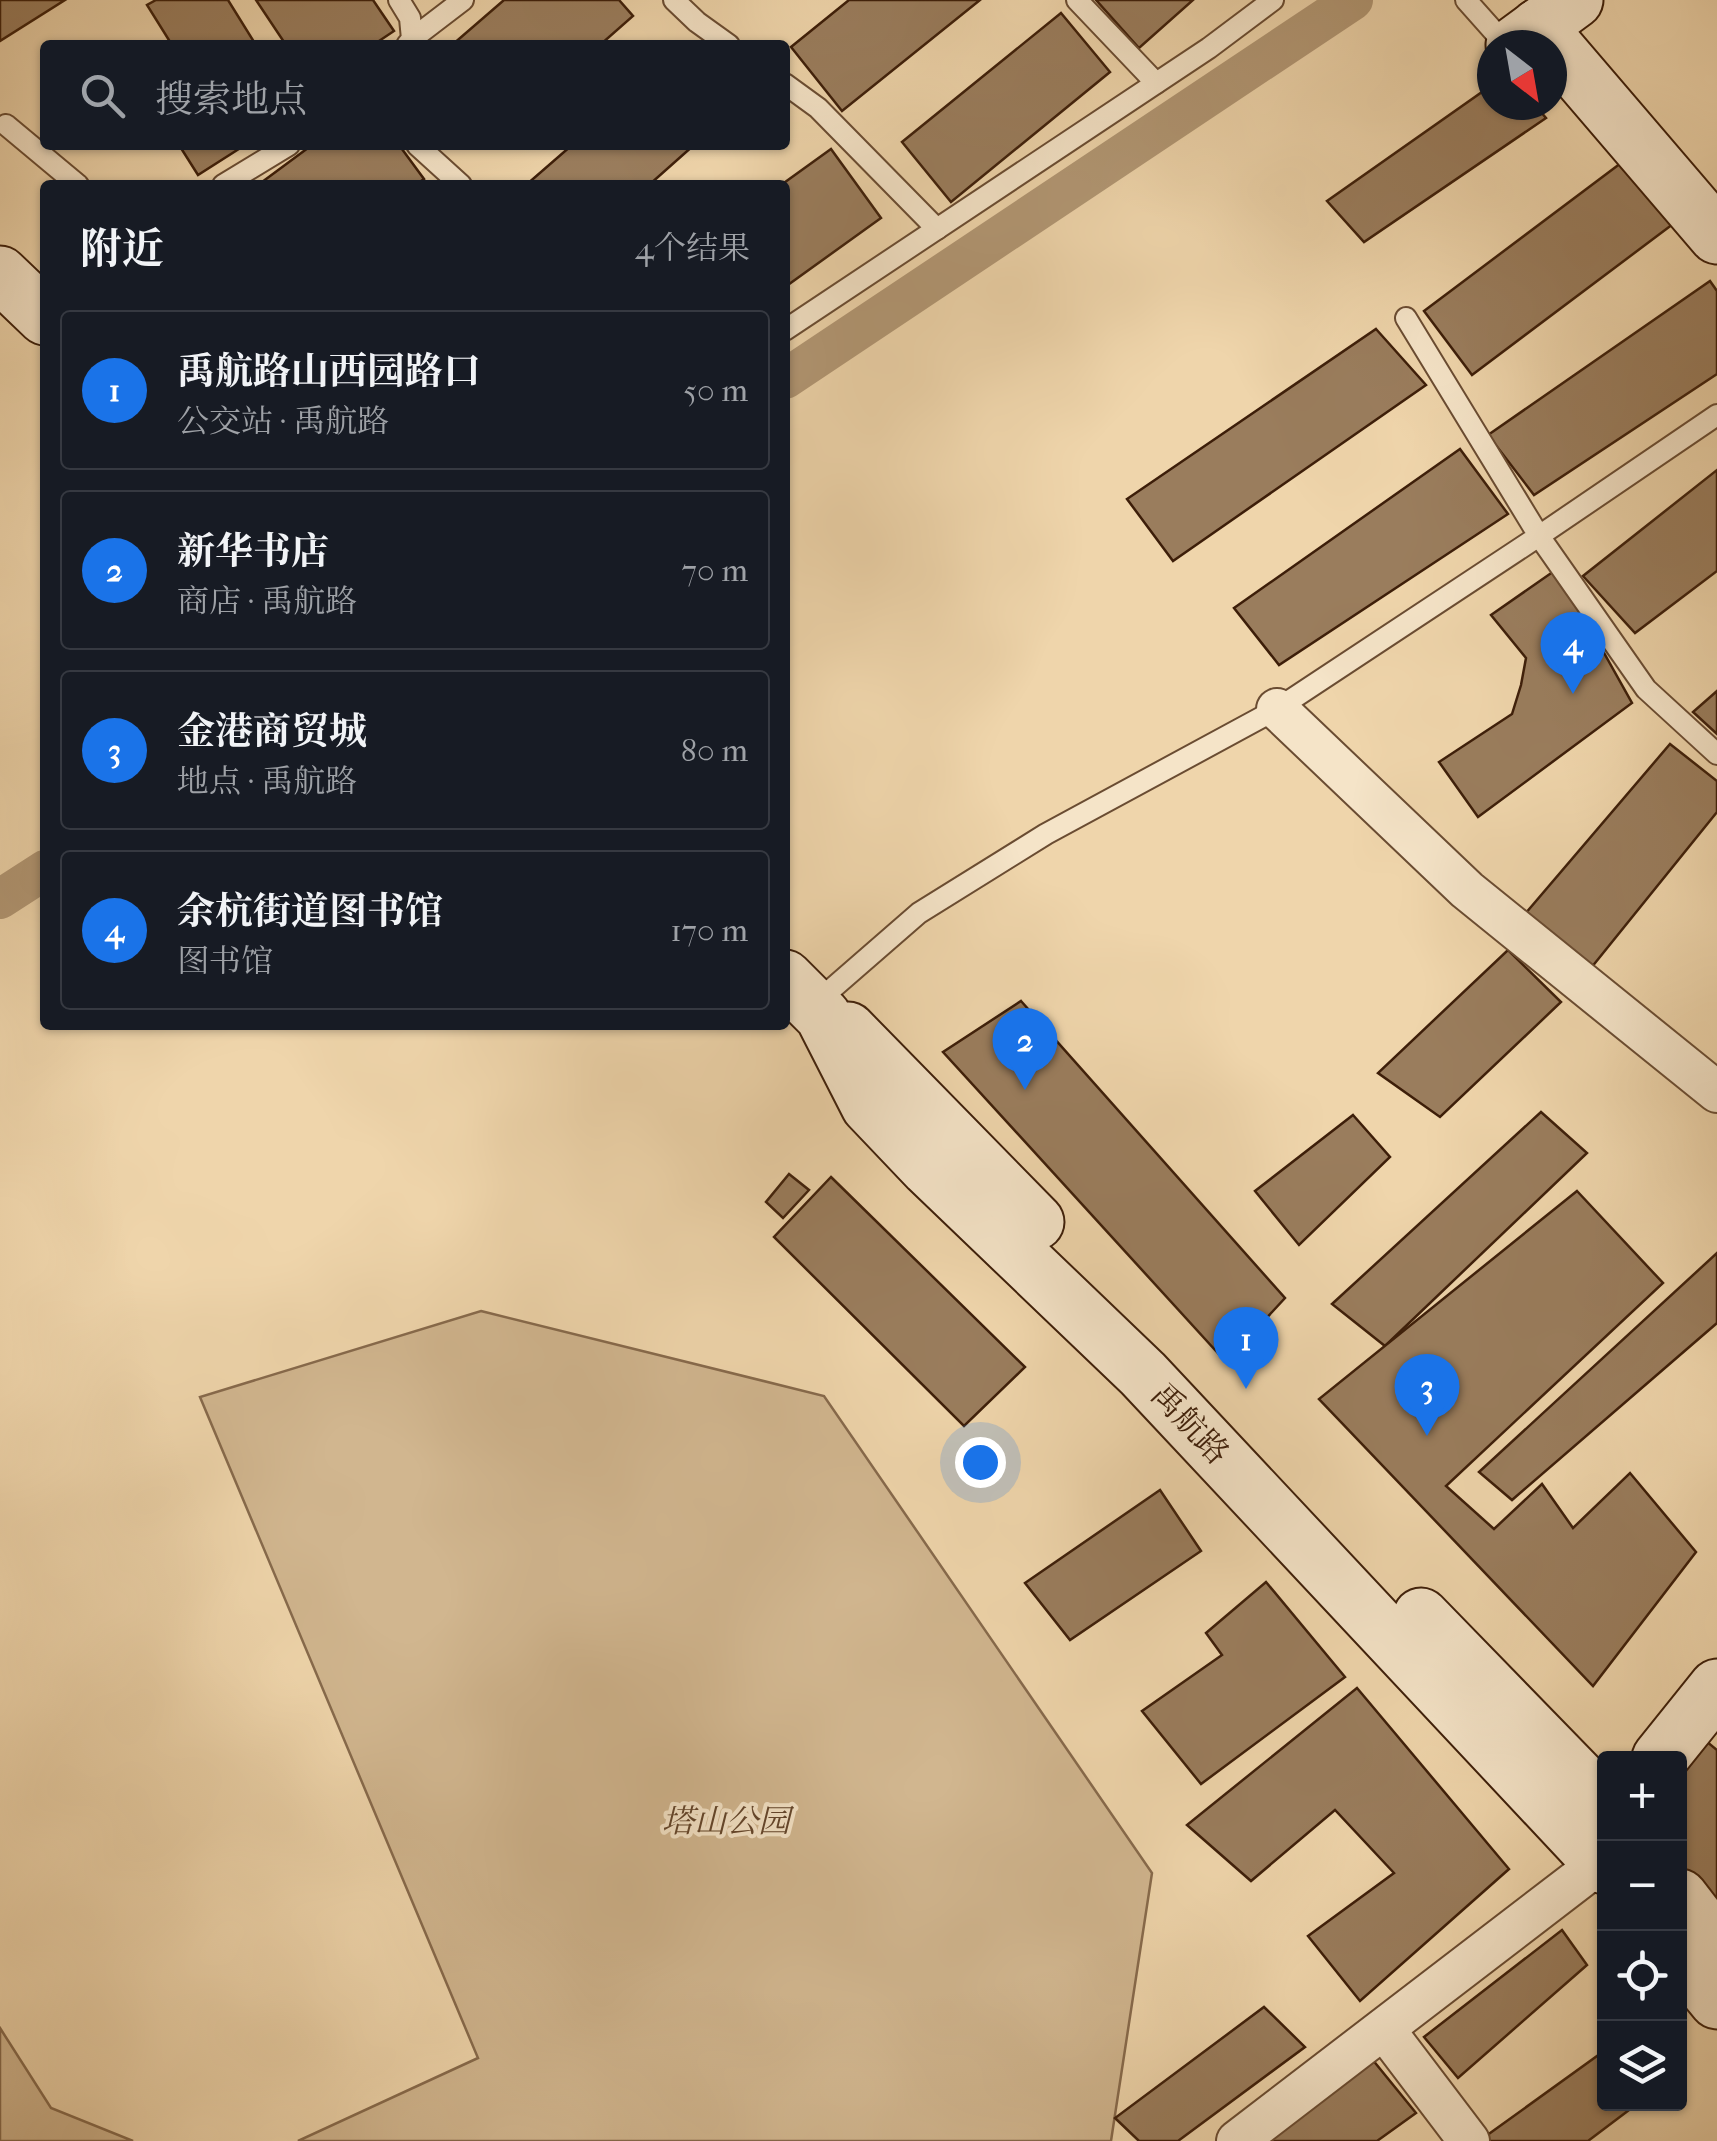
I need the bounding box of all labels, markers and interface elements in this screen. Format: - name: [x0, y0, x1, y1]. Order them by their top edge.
- north arrow: [1477, 30, 1567, 120]
- search box: [40, 40, 790, 150]
- icon: search: [75, 68, 130, 123]
- text: 搜索地点: [155, 77, 307, 122]
- text: 附近: [80, 225, 164, 274]
- text: 4个结果: [635, 230, 750, 267]
- text: 禹航路山西园路口: [177, 349, 481, 394]
- text: 1: [109, 372, 120, 409]
- text: 50 m: [683, 372, 748, 409]
- text: 公交站 · 禹航路: [177, 403, 389, 440]
- text: 新华书店: [177, 529, 329, 574]
- text: 2: [106, 552, 123, 589]
- text: 70 m: [682, 552, 748, 589]
- text: 商店 · 禹航路: [177, 583, 357, 620]
- pin: 4: [1540, 612, 1606, 694]
- text: 金港商贸城: [177, 709, 367, 754]
- text: 3: [108, 732, 121, 769]
- text: 80 m: [681, 732, 748, 769]
- text: 地点 · 禹航路: [177, 763, 357, 800]
- text: 余杭街道图书馆: [177, 889, 443, 934]
- text: 4: [105, 912, 124, 949]
- text: 170 m: [670, 912, 748, 949]
- text: 图书馆: [177, 943, 273, 980]
- pin: 2: [992, 1008, 1058, 1090]
- pin: 1: [1214, 1306, 1278, 1389]
- pin: 3: [1394, 1354, 1460, 1436]
- street label: 禹航路: [1144, 1376, 1236, 1472]
- your location: [955, 1437, 1006, 1488]
- map controls: [1597, 1751, 1687, 2111]
- button: +: [1597, 1751, 1687, 1841]
- park label: 塔山公园: [662, 1803, 795, 1840]
- button: −: [1597, 1841, 1687, 1931]
- button: locate: [1597, 1931, 1687, 2021]
- button: layers: [1597, 2021, 1687, 2111]

